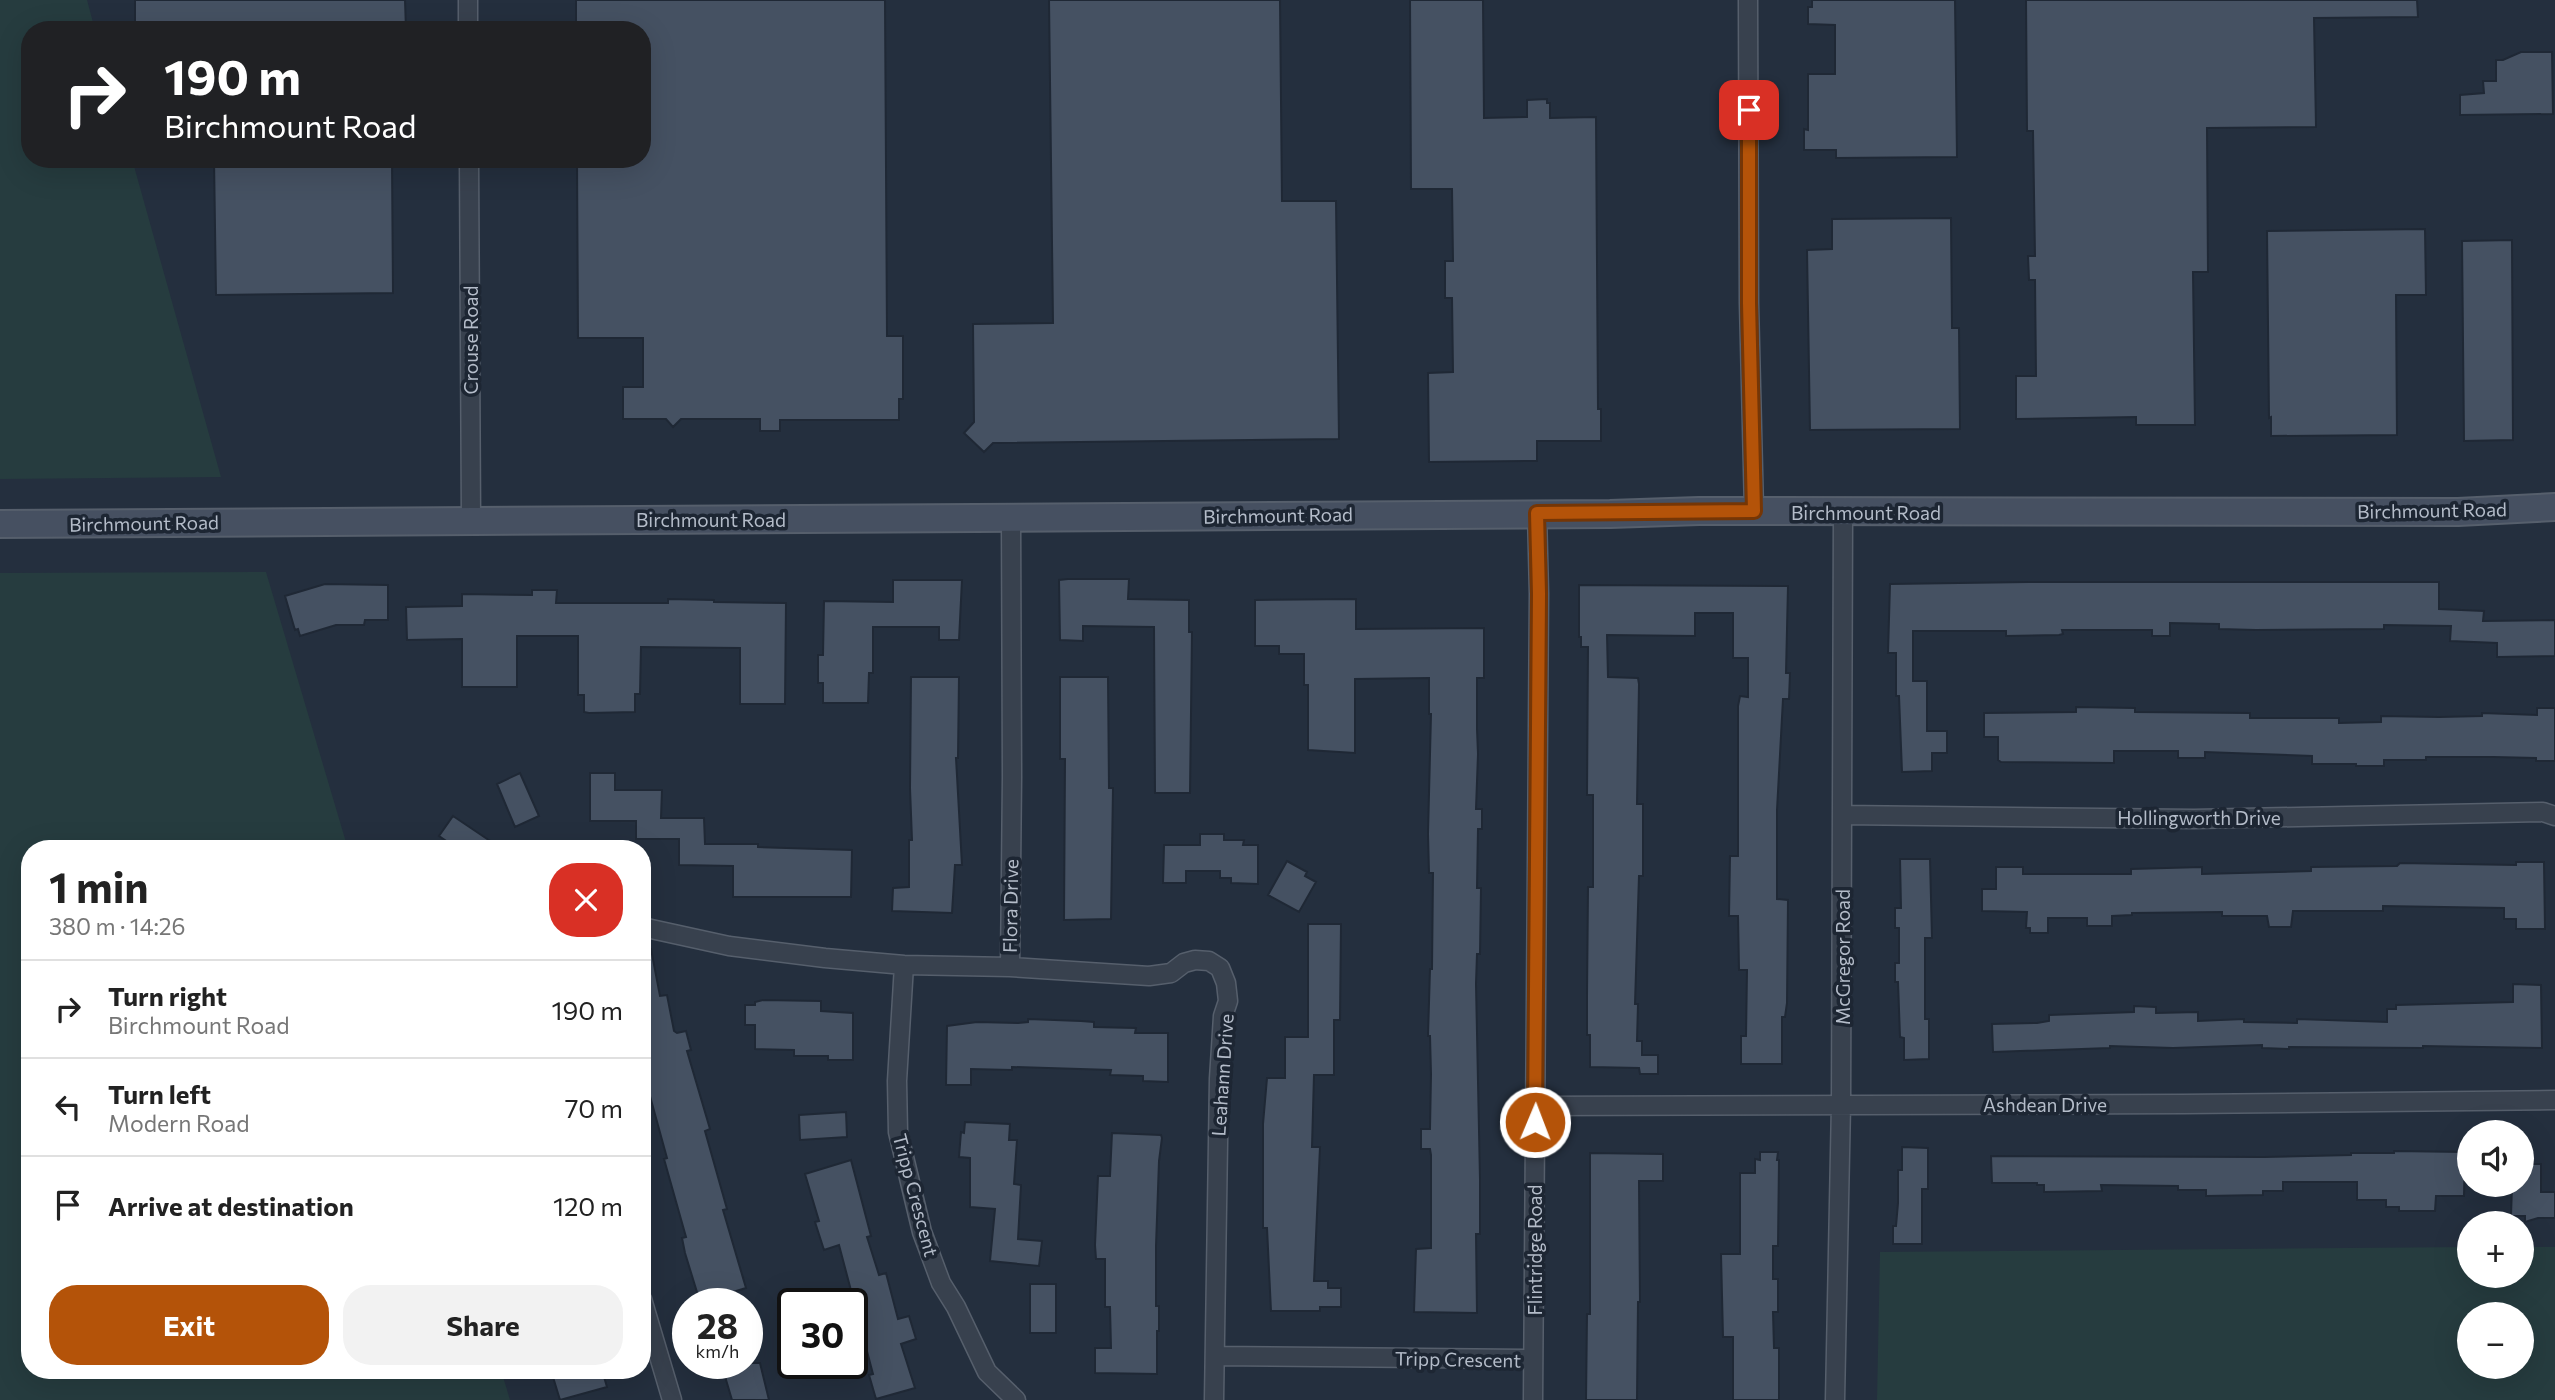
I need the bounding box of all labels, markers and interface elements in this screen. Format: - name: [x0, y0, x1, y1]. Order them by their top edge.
- text: 190 m: [164, 45, 301, 105]
- icon: right: [49, 49, 140, 140]
- pin: [1719, 80, 1779, 140]
- icon: arrive: [1730, 91, 1768, 129]
- text: Birchmount Road: [164, 105, 417, 145]
- street label: Crouse Road: [459, 286, 482, 394]
- street label: Birchmount Road: [2357, 497, 2507, 523]
- street label: Birchmount Road: [1791, 501, 1941, 524]
- street label: Birchmount Road: [1203, 502, 1353, 528]
- street label: Birchmount Road: [636, 508, 786, 531]
- street label: Birchmount Road: [69, 510, 219, 536]
- street label: Hollingworth Drive: [2117, 806, 2281, 829]
- street label: Flora Drive: [998, 859, 1022, 953]
- text: 1 min: [49, 860, 149, 912]
- button: close: [549, 863, 623, 937]
- street label: McGregor Road: [1831, 889, 1854, 1025]
- text: 380 m · 14:26: [49, 912, 186, 940]
- text: Turn right: [108, 980, 227, 1011]
- icon: right: [49, 990, 87, 1028]
- text: 190 m: [551, 994, 623, 1025]
- text: Birchmount Road: [108, 1011, 289, 1039]
- street label: Leahann Drive: [1206, 1013, 1238, 1137]
- text: Turn left: [108, 1078, 211, 1109]
- position arrow: [1498, 1085, 1572, 1159]
- icon: left: [49, 1088, 87, 1126]
- text: 70 m: [565, 1092, 623, 1123]
- street label: Ashdean Drive: [1983, 1093, 2107, 1116]
- text: Modern Road: [108, 1109, 250, 1137]
- map controls: [2457, 1120, 2534, 1379]
- button: sound: [2457, 1120, 2534, 1197]
- street label: Tripp Crescent: [889, 1131, 943, 1259]
- street label: Flintridge Road: [1523, 1185, 1546, 1315]
- icon: arrive: [49, 1186, 87, 1224]
- text: Arrive at destination: [108, 1190, 354, 1221]
- text: 120 m: [553, 1190, 623, 1221]
- button: +: [2457, 1211, 2534, 1288]
- button: Exit: [49, 1285, 329, 1365]
- button: Share: [343, 1285, 623, 1365]
- speed limit sign: 30: [777, 1288, 868, 1379]
- button: −: [2457, 1302, 2534, 1379]
- text: 28: [697, 1303, 738, 1346]
- text: km/h: [696, 1340, 739, 1362]
- street label: Tripp Crescent: [1395, 1346, 1522, 1372]

